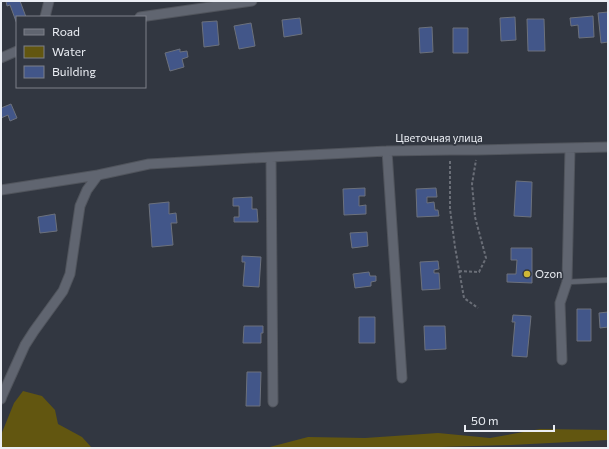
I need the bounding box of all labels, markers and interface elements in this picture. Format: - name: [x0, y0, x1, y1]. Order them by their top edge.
- legend: [16, 16, 146, 88]
- text: Road: [52, 24, 80, 38]
- text: Water: [52, 44, 86, 58]
- text: Building: [52, 64, 96, 78]
- street label: Цветочная улица: [395, 131, 483, 144]
- place label: Ozon: [535, 267, 562, 280]
- marker: Ozon: [522, 269, 532, 279]
- scale bar: [465, 407, 554, 433]
- text: 50 m: [471, 413, 499, 427]

